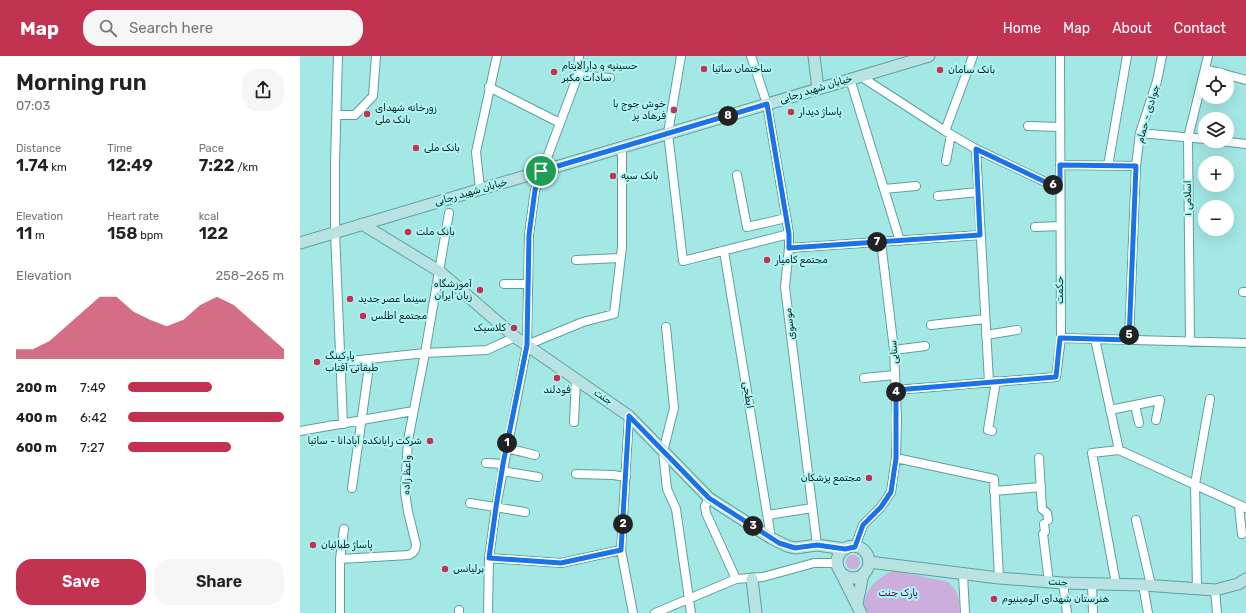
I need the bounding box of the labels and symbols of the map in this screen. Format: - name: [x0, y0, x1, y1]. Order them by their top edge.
- place label: حسینیه و دارالایتام سادات مکبر: [561, 60, 638, 84]
- place label: ساختمان ساتیا: [712, 63, 772, 75]
- marker: ساختمان ساتیا: [699, 64, 709, 74]
- place label: بانک سامان: [948, 64, 995, 76]
- marker: بانک سامان: [935, 65, 945, 75]
- marker: حسینیه و دارالایتام سادات مکبر: [549, 67, 559, 77]
- street label: خیابان شهید رجایی: [778, 72, 854, 106]
- street label: جوادی - حمام: [1134, 84, 1162, 144]
- place label: خوش جوج با فرهاد پز: [613, 98, 666, 123]
- place label: زورخانه شهدای بانک ملی: [375, 102, 437, 126]
- marker: خوش جوج با فرهاد پز: [669, 105, 679, 115]
- pin: 8: [718, 106, 738, 126]
- place label: پاساژ دیدار: [798, 106, 842, 119]
- marker: پاساژ دیدار: [786, 107, 796, 117]
- marker: زورخانه شهدای بانک ملی: [362, 109, 372, 119]
- place label: بانک ملی: [424, 142, 460, 154]
- marker: بانک ملی: [411, 143, 421, 153]
- pin: [524, 154, 558, 188]
- place label: بانک سپه: [621, 170, 658, 183]
- marker: بانک سپه: [608, 171, 618, 181]
- pin: 6: [1043, 175, 1063, 195]
- street label: خیابان شهید رجایی: [433, 176, 509, 208]
- street label: اسلامی ۱: [1182, 180, 1194, 216]
- place label: بانک ملت: [416, 226, 455, 238]
- marker: بانک ملت: [403, 227, 413, 237]
- pin: 7: [867, 232, 887, 252]
- place label: مجتمع کامیار: [774, 254, 828, 267]
- marker: مجتمع کامیار: [762, 255, 772, 265]
- street label: حکمت: [1054, 276, 1066, 304]
- place label: آموزشگاه زبان ایران: [434, 278, 472, 302]
- marker: آموزشگاه زبان ایران: [475, 285, 485, 295]
- place label: سینما عصر جدید: [358, 293, 426, 305]
- marker: سینما عصر جدید: [345, 294, 355, 304]
- street label: موسوی: [782, 307, 798, 341]
- place label: مجتمع اطلس: [371, 310, 427, 323]
- marker: مجتمع اطلس: [358, 311, 368, 321]
- place label: کلاسیک: [474, 322, 506, 334]
- marker: کلاسیک: [509, 323, 519, 333]
- pin: 5: [1119, 325, 1139, 345]
- street label: سنایی: [887, 340, 901, 364]
- place label: پارکینگ طبقاتی آفتاب: [325, 350, 378, 374]
- marker: پارکینگ طبقاتی آفتاب: [312, 357, 322, 367]
- marker: فودلند: [552, 373, 562, 383]
- street label: ابطحی: [740, 381, 756, 409]
- pin: 4: [886, 382, 906, 402]
- place label: فودلند: [543, 384, 571, 396]
- street label: جنت: [591, 387, 615, 408]
- pin: 1: [497, 433, 517, 453]
- place label: شرکت رایانکده آپادانا - ساتیا: [308, 435, 422, 448]
- marker: شرکت رایانکده آپادانا - ساتیا: [425, 436, 435, 446]
- street label: واعظ زاده: [400, 455, 414, 495]
- place label: مجتمع پزشکان: [801, 472, 861, 485]
- marker: مجتمع پزشکان: [864, 473, 874, 483]
- pin: 2: [613, 514, 633, 534]
- pin: 3: [743, 516, 763, 536]
- place label: پاساژ طبائیان: [321, 539, 373, 552]
- marker: پاساژ طبائیان: [308, 540, 318, 550]
- place label: برلیانس: [453, 563, 484, 575]
- marker: برلیانس: [440, 564, 450, 574]
- street label: جنت: [1048, 575, 1068, 589]
- park label: پارک جنت: [878, 587, 918, 600]
- place label: هنرستان شهدای آلومینیوم: [1002, 593, 1109, 605]
- marker: هنرستان شهدای آلومینیوم: [989, 594, 999, 604]

